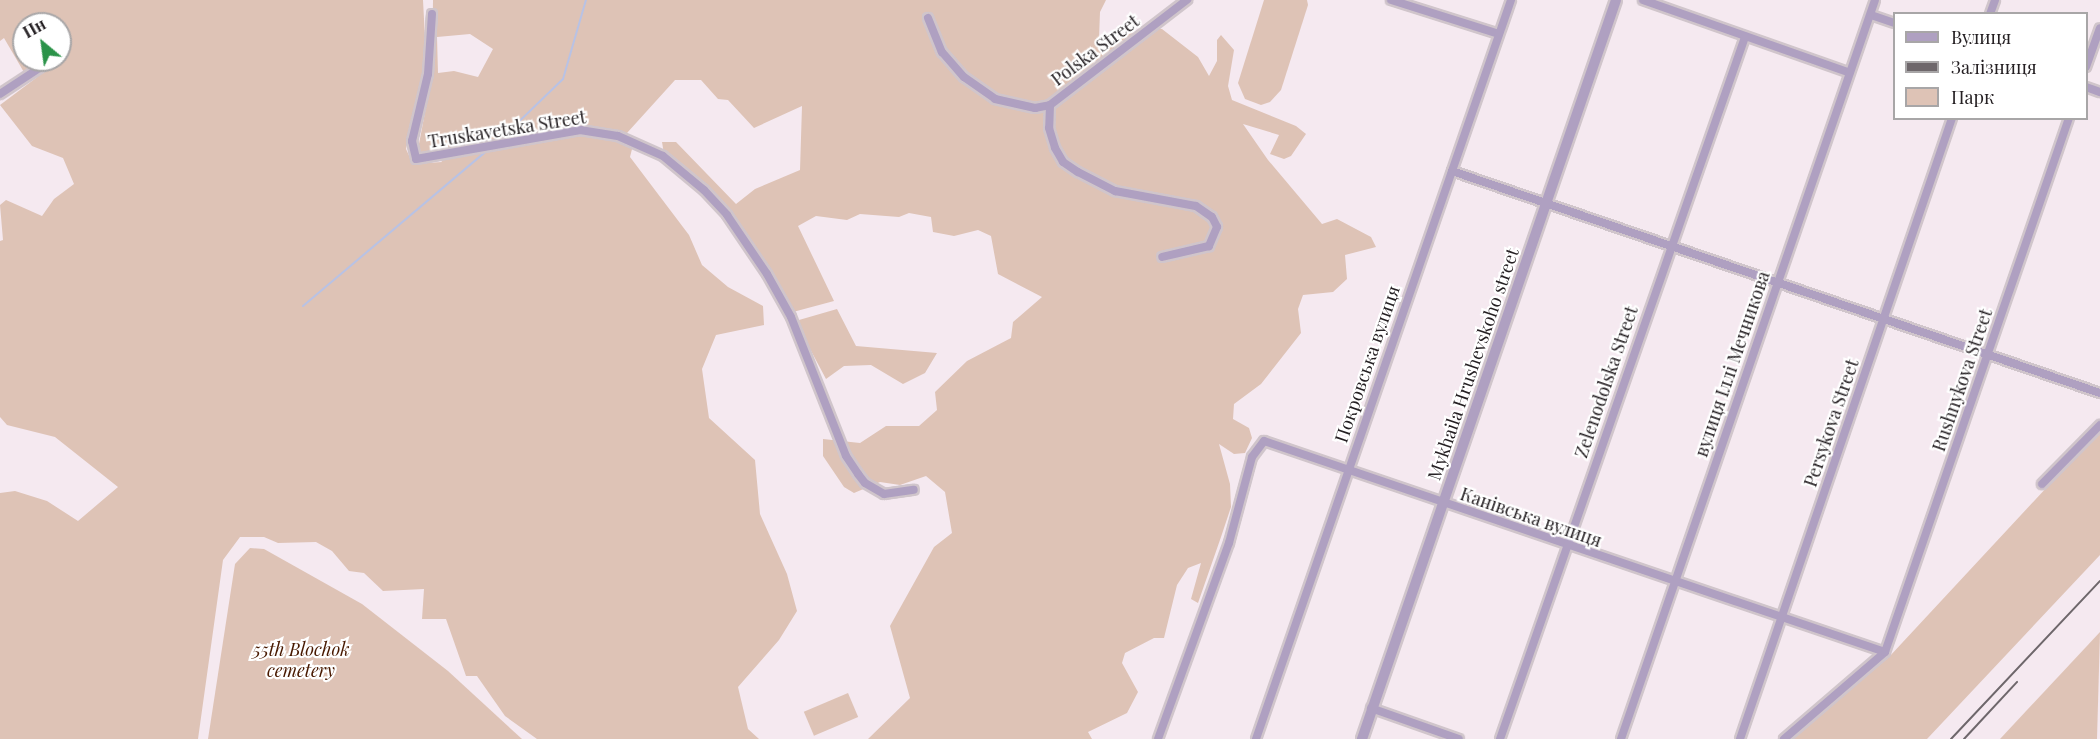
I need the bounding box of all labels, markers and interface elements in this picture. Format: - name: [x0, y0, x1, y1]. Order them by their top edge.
- street label: Polska Street: [1047, 10, 1143, 90]
- north arrow: [12, 12, 72, 72]
- legend: [1893, 12, 2088, 120]
- text: Пн: [19, 13, 49, 42]
- text: Вулиця: [1951, 25, 2011, 49]
- text: Залізниця: [1951, 55, 2037, 79]
- text: Парк: [1951, 85, 1994, 109]
- street label: Truskavetska Street: [426, 106, 588, 152]
- street label: Mykhaila Hrushevskoho street: [1423, 245, 1523, 483]
- street label: вулиця Іллі Мечникова: [1690, 268, 1774, 460]
- street label: Покровська вулиця: [1330, 283, 1404, 445]
- street label: Zelenodolska Street: [1570, 303, 1642, 461]
- street label: Rushnykova Street: [1927, 306, 1997, 454]
- street label: Persykova Street: [1799, 356, 1863, 490]
- street label: Канівська вулиця: [1457, 483, 1605, 551]
- park label: 55th Blochok cemetery: [252, 639, 350, 682]

